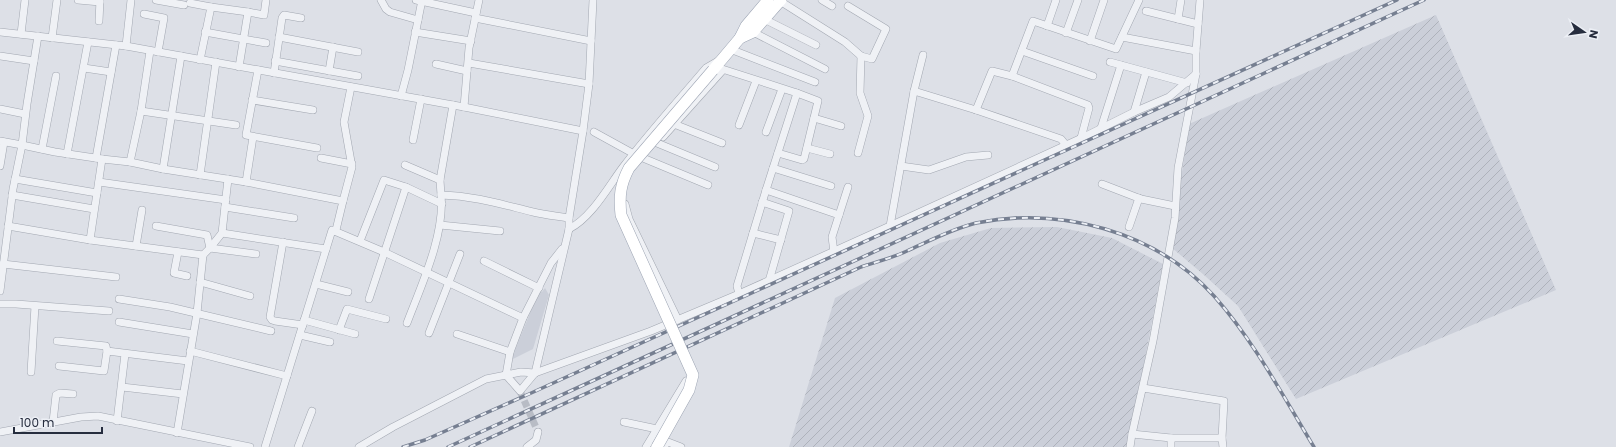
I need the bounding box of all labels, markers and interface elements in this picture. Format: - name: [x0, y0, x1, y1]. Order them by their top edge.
- north arrow: [1564, 12, 1604, 52]
- text: N: [1585, 28, 1602, 40]
- scale bar: [14, 409, 102, 435]
- text: 100 m: [20, 414, 54, 431]

